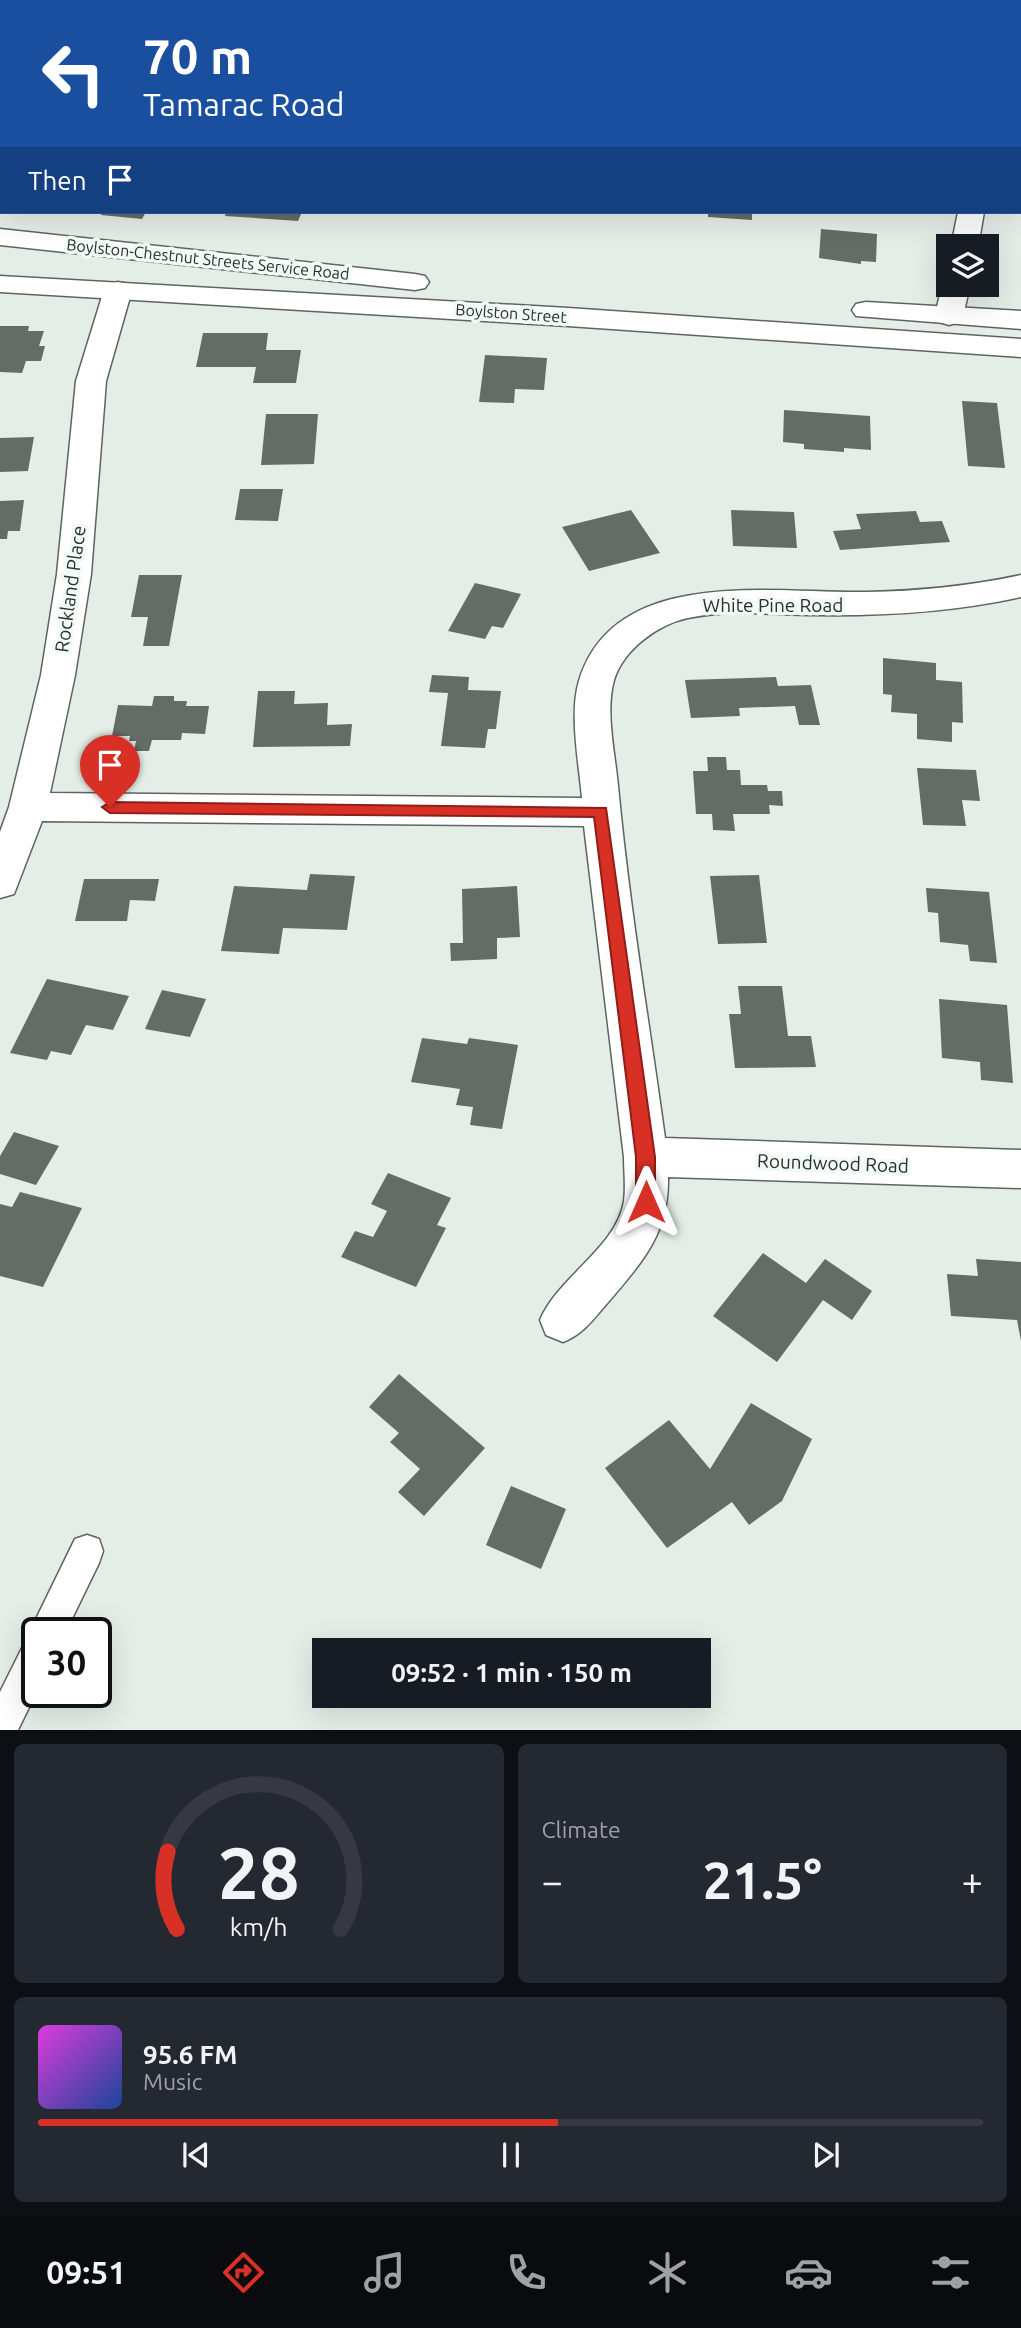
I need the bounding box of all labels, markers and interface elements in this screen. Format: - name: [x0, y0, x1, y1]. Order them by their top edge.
- icon: left: [28, 28, 119, 119]
- text: 70 m: [143, 28, 252, 83]
- text: Tamarac Road: [143, 86, 345, 122]
- icon: arrive: [101, 161, 139, 199]
- text: Then: [28, 166, 87, 195]
- map controls: [936, 234, 999, 297]
- button: layers: [936, 234, 999, 297]
- street label: Boylston-Chestnut Streets Service Road: [66, 235, 350, 283]
- street label: Boylston Street: [455, 300, 568, 326]
- street label: Rockland Place: [50, 524, 90, 654]
- street label: White Pine Road: [703, 594, 843, 616]
- pin: [80, 735, 140, 807]
- icon: arrive: [91, 746, 129, 784]
- street label: Roundwood Road: [757, 1149, 909, 1177]
- position arrow: [609, 1165, 683, 1239]
- speed limit sign: 30: [21, 1617, 112, 1708]
- text: 09:52 · 1 min · 150 m: [391, 1658, 632, 1687]
- text: Climate: [542, 1817, 621, 1842]
- text: 28: [218, 1832, 300, 1914]
- text: 21.5°: [703, 1851, 822, 1909]
- text: −: [542, 1860, 563, 1902]
- text: +: [962, 1860, 983, 1902]
- text: km/h: [230, 1913, 288, 1941]
- text: 95.6 FM: [143, 2040, 237, 2069]
- text: Music: [143, 2069, 202, 2094]
- icon: previous: [177, 2136, 215, 2174]
- icon: pause: [492, 2136, 530, 2174]
- icon: next: [807, 2136, 845, 2174]
- icon: directions: [219, 2248, 268, 2297]
- icon: music: [360, 2248, 409, 2297]
- icon: phone: [502, 2248, 551, 2297]
- icon: climate: [643, 2248, 692, 2297]
- icon: car: [784, 2248, 833, 2297]
- icon: filters: [926, 2248, 975, 2297]
- text: 09:51: [46, 2254, 126, 2290]

